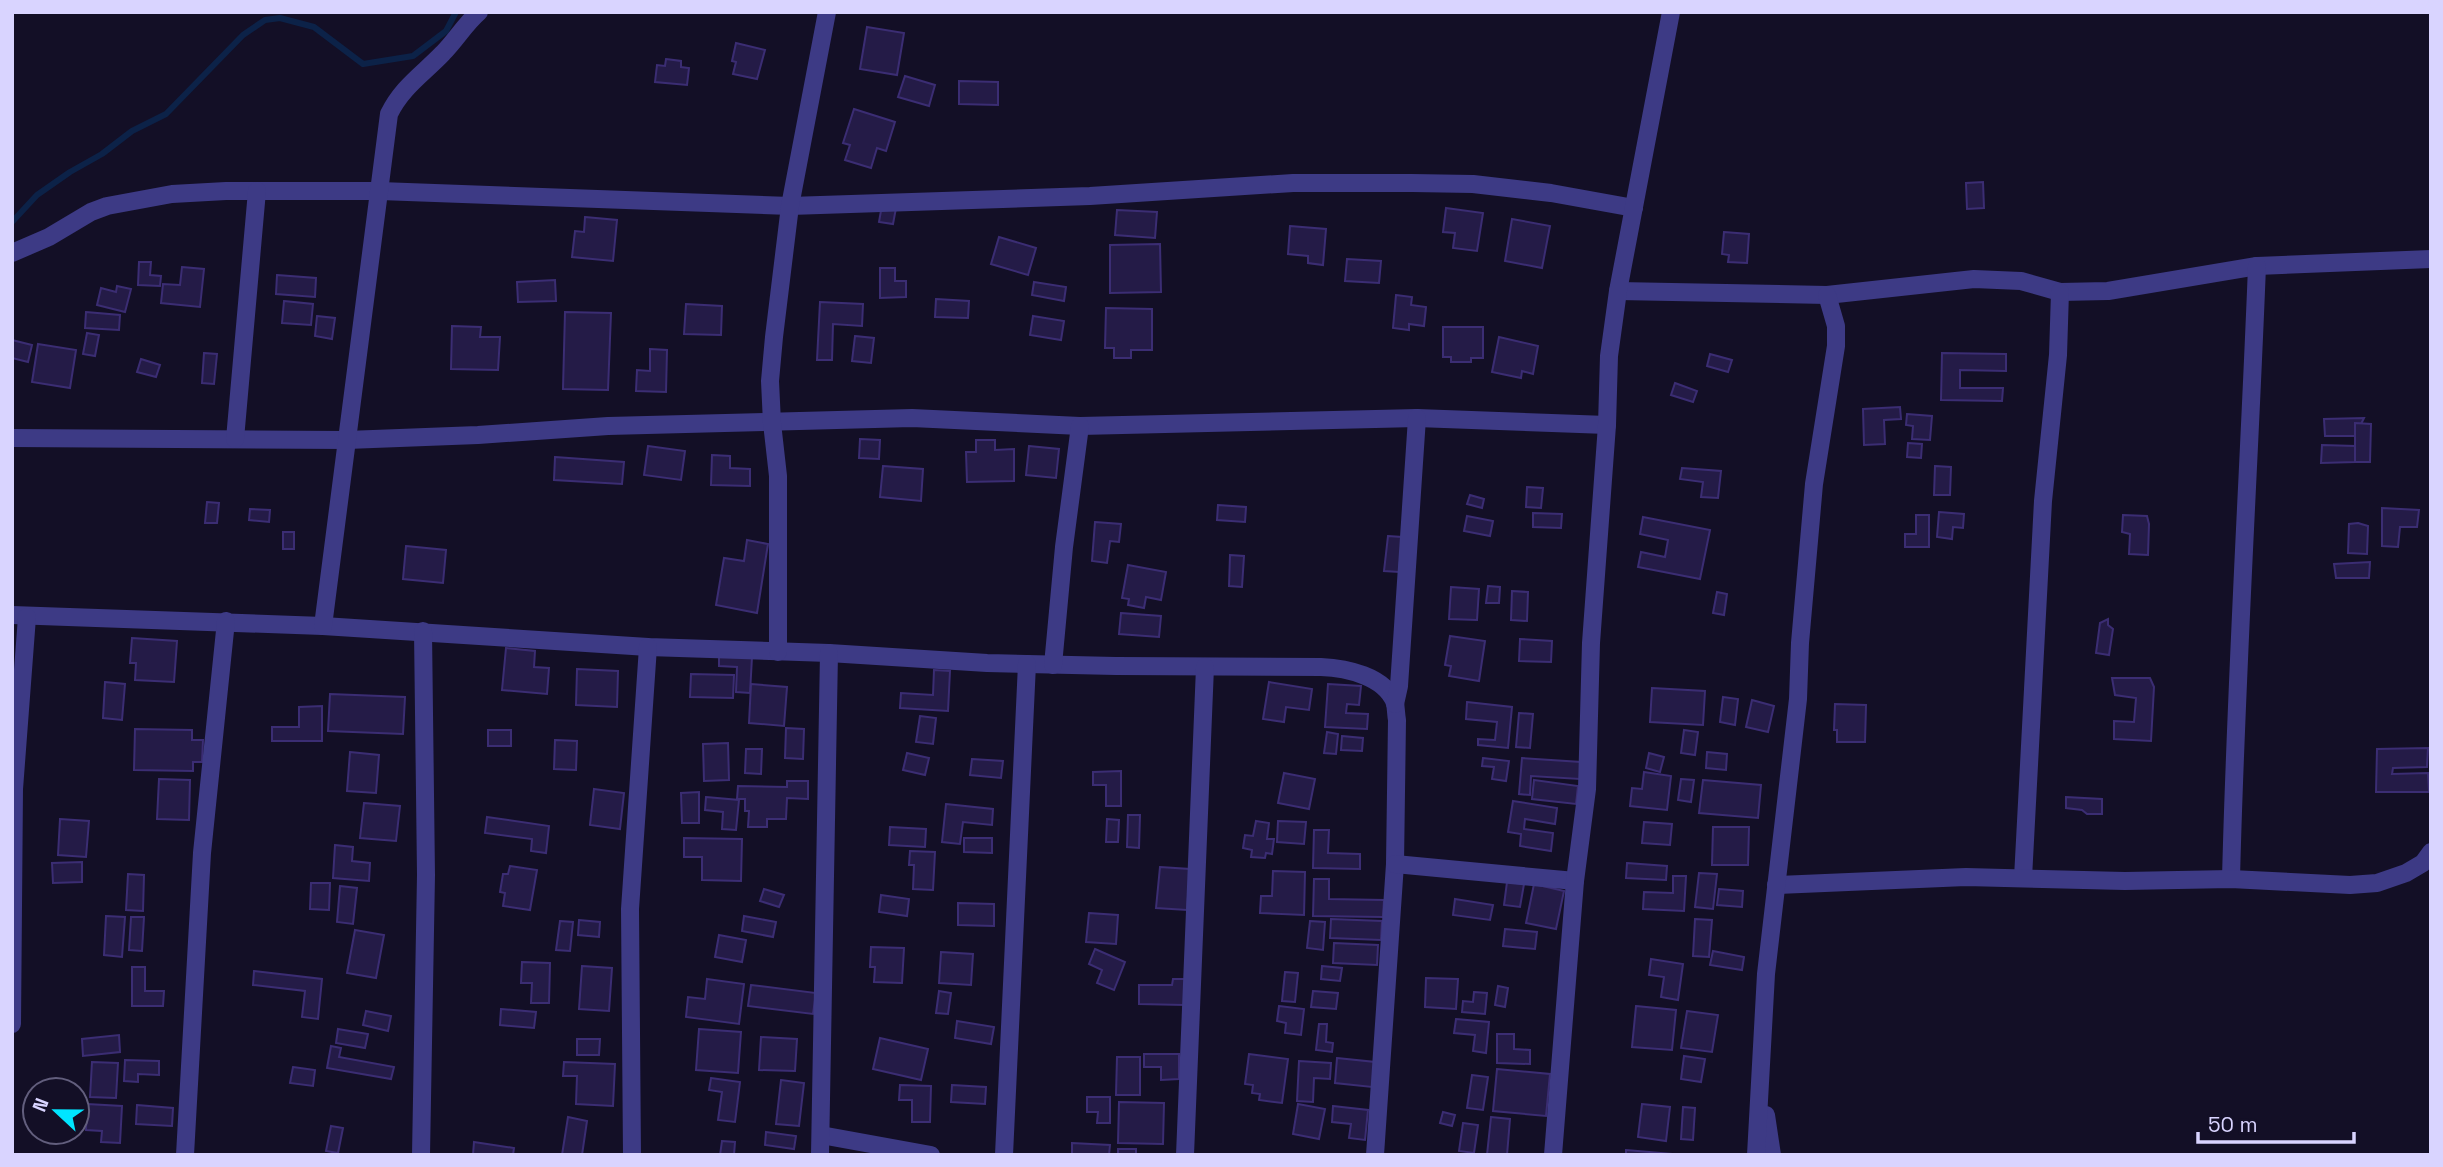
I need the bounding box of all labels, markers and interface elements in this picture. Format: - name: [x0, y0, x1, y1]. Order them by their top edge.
- north arrow: [21, 1076, 91, 1146]
- text: N: [27, 1094, 55, 1115]
- scale bar: [2198, 1100, 2354, 1144]
- text: 50 m: [2208, 1111, 2258, 1138]

